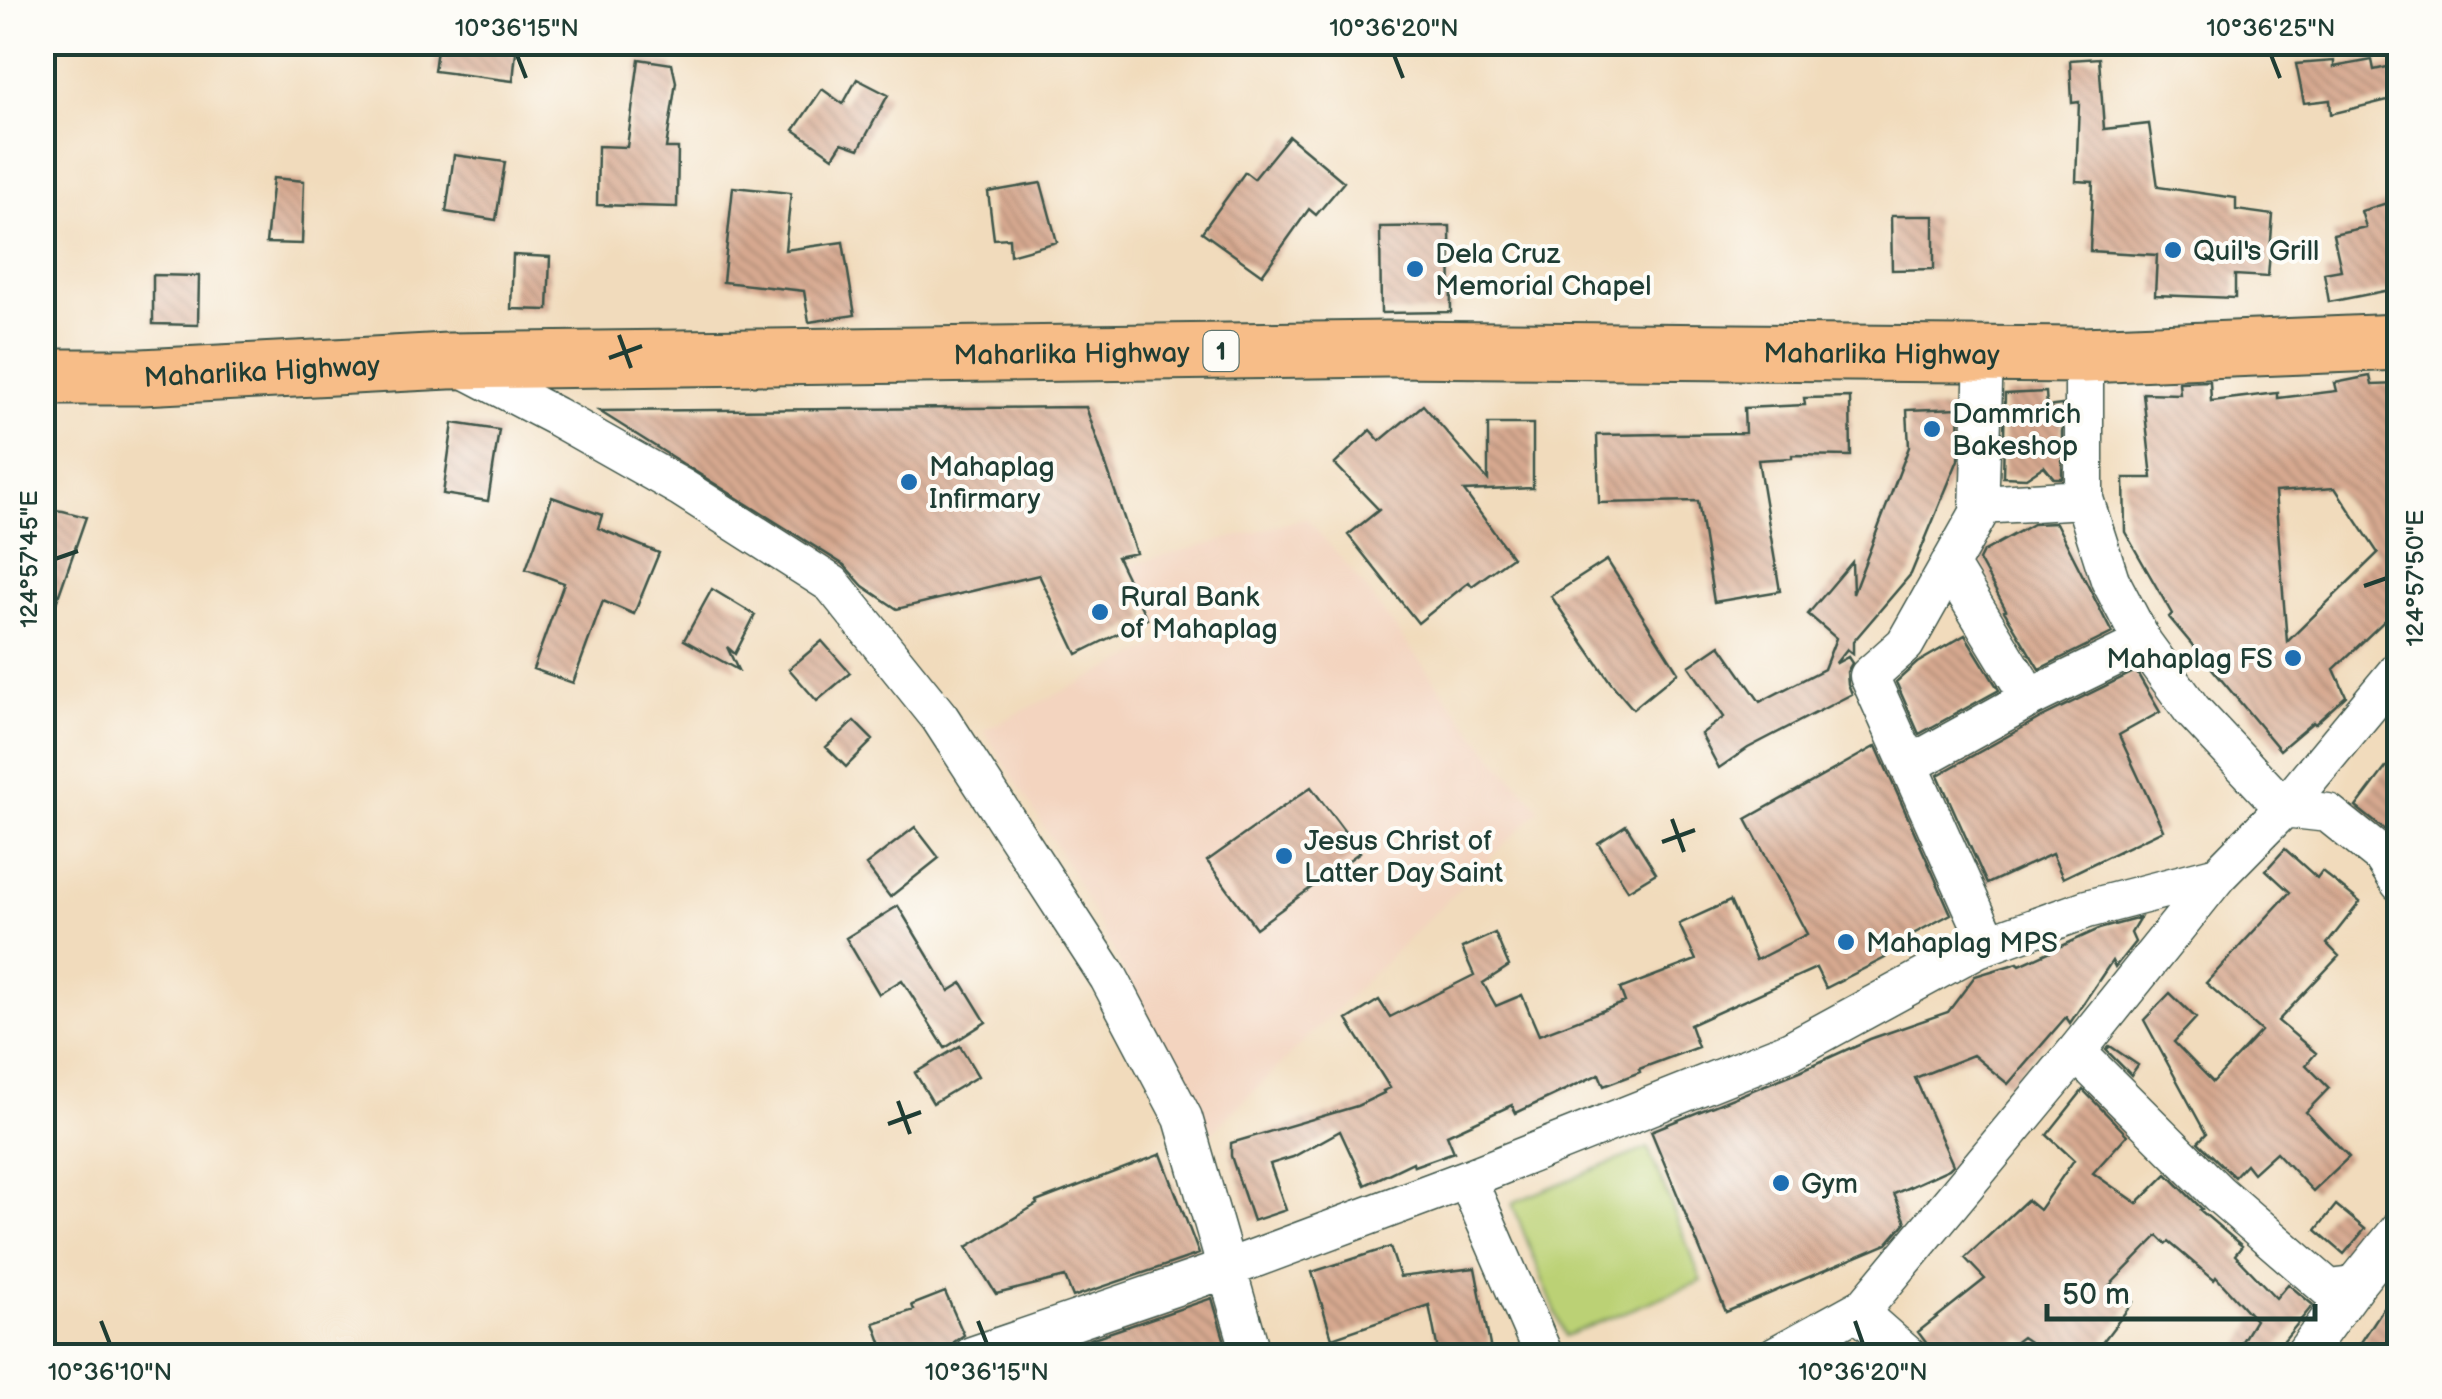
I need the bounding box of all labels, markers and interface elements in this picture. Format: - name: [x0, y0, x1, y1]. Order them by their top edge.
- text: 10°36'15"N: [455, 13, 579, 44]
- text: 10°36'20"N: [1329, 13, 1459, 44]
- text: 10°36'25"N: [2206, 13, 2336, 44]
- place label: Quil's Grill: [2193, 235, 2319, 268]
- place label: Dela Cruz Memorial Chapel: [1435, 238, 1651, 303]
- marker: Quil's Grill: [2162, 239, 2184, 261]
- marker: Dela Cruz Memorial Chapel: [1404, 258, 1426, 280]
- road number: 1: [1204, 331, 1238, 371]
- street label: Maharlika Highway: [953, 337, 1190, 373]
- street label: Maharlika Highway: [1763, 337, 2000, 372]
- street label: Maharlika Highway: [143, 350, 381, 395]
- place label: Dammrich Bakeshop: [1952, 398, 2081, 463]
- marker: Dammrich Bakeshop: [1921, 418, 1943, 440]
- place label: Mahaplag Infirmary: [929, 451, 1055, 516]
- marker: Mahaplag Infirmary: [898, 471, 920, 493]
- text: 124°57'45"E: [14, 490, 45, 628]
- text: 124°57'50"E: [2400, 510, 2431, 646]
- place label: Rural Bank of Mahaplag: [1120, 581, 1278, 646]
- marker: Rural Bank of Mahaplag: [1089, 601, 1111, 623]
- place label: Mahaplag FS: [2106, 643, 2273, 676]
- marker: Mahaplag FS: [2282, 647, 2304, 669]
- place label: Jesus Christ of Latter Day Saint: [1304, 825, 1504, 890]
- marker: Jesus Christ of Latter Day Saint: [1273, 845, 1295, 867]
- place label: Mahaplag MPS: [1866, 927, 2058, 960]
- marker: Mahaplag MPS: [1835, 931, 1857, 953]
- place label: Gym: [1801, 1168, 1858, 1201]
- marker: Gym: [1770, 1172, 1792, 1194]
- scale bar: [2047, 1259, 2314, 1321]
- text: 50 m: [2062, 1277, 2130, 1313]
- text: 10°36'10"N: [48, 1357, 172, 1388]
- text: 10°36'15"N: [925, 1357, 1049, 1388]
- text: 10°36'20"N: [1798, 1357, 1928, 1388]

